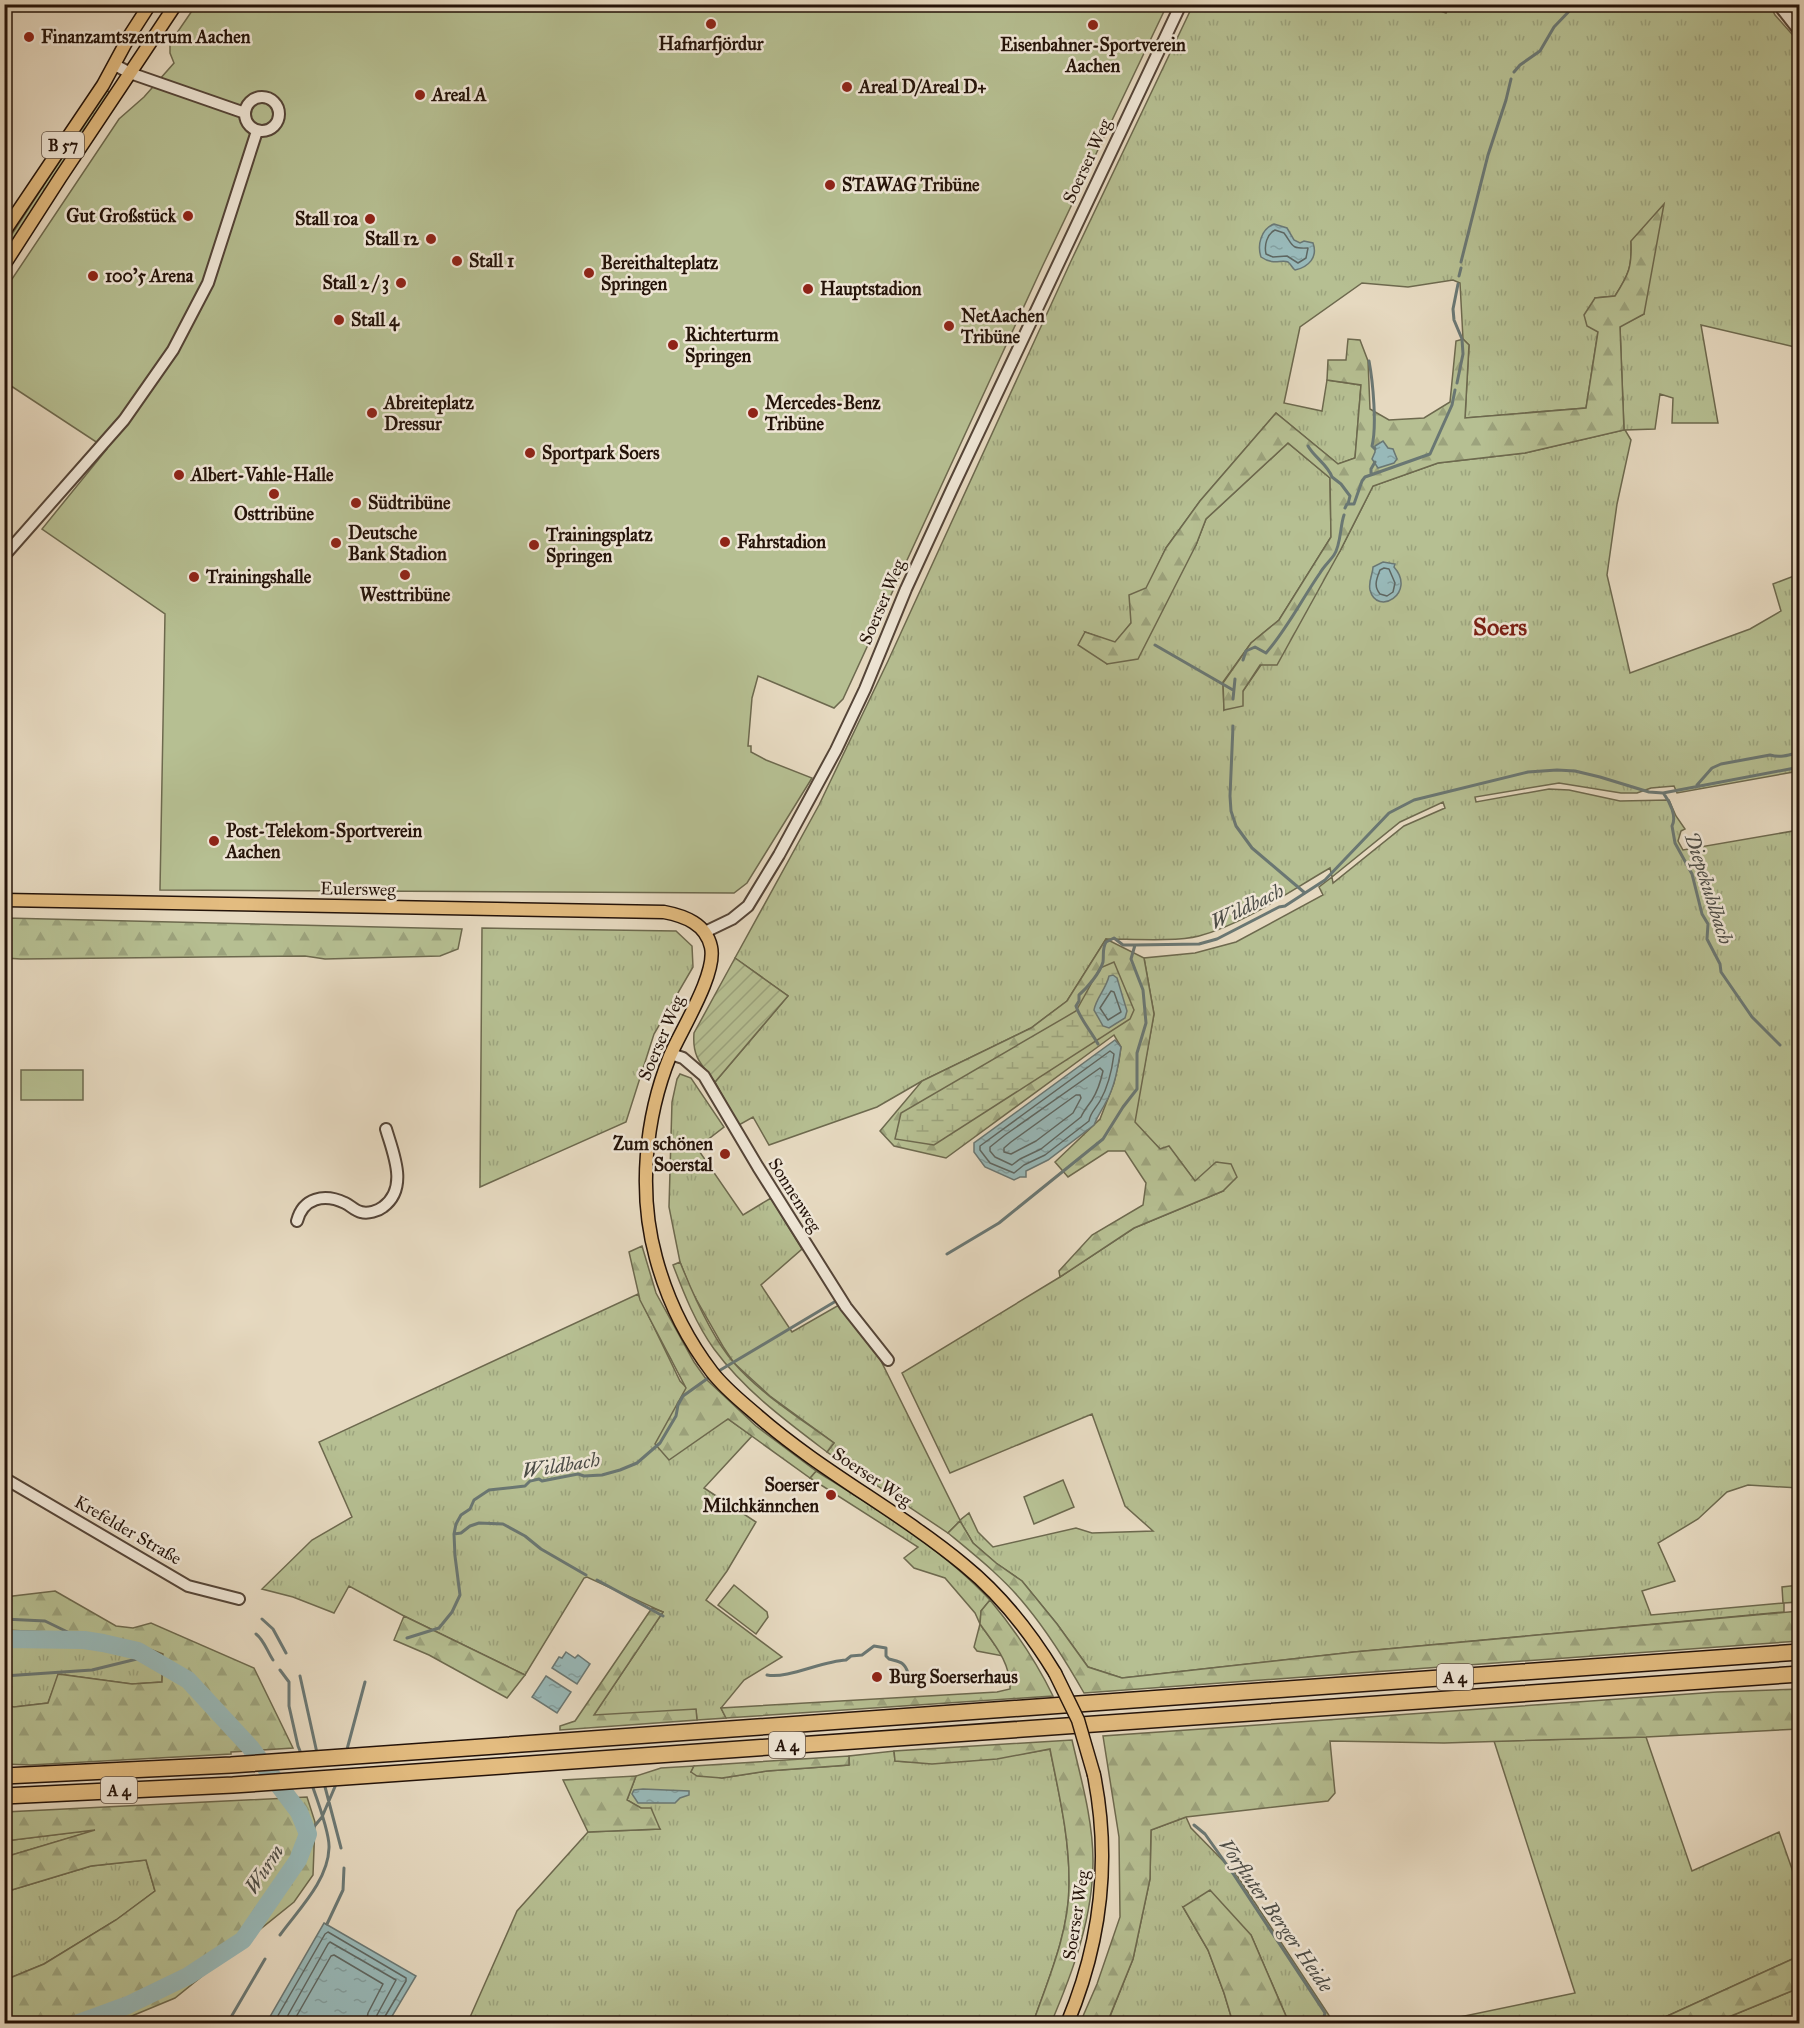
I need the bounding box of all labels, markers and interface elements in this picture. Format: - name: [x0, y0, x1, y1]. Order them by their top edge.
- marker: Hafnarfjördur: [704, 17, 718, 31]
- marker: Eisenbahner-Sportverein Aachen: [1086, 18, 1100, 32]
- place label: Finanzamtszentrum Aachen: [41, 26, 251, 48]
- marker: Finanzamtszentrum Aachen: [22, 30, 36, 44]
- place label: Hafnarfjördur: [659, 33, 765, 56]
- place label: Eisenbahner-Sportverein Aachen: [1000, 34, 1186, 77]
- place label: Areal D/Areal D+: [858, 76, 986, 98]
- marker: Areal D/Areal D+: [840, 80, 854, 94]
- place label: Areal A: [431, 84, 488, 106]
- marker: Areal A: [413, 88, 427, 102]
- street label: Soerser Weg: [1058, 115, 1117, 207]
- road number: B 57: [42, 132, 84, 158]
- place label: STAWAG Tribüne: [842, 174, 980, 196]
- marker: STAWAG Tribüne: [823, 178, 837, 192]
- place label: Gut Großstück: [66, 205, 177, 227]
- place label: Stall 10a: [295, 208, 358, 230]
- marker: Gut Großstück: [181, 209, 195, 223]
- marker: Stall 10a: [363, 212, 377, 226]
- place label: Stall 12: [365, 228, 420, 250]
- marker: Stall 12: [424, 232, 438, 246]
- place label: Stall 1: [469, 250, 514, 272]
- place label: Bereithalteplatz Springen: [601, 252, 719, 296]
- marker: Stall 1: [450, 254, 464, 268]
- place label: 100’5 Arena: [105, 265, 194, 287]
- marker: Bereithalteplatz Springen: [582, 266, 596, 280]
- marker: 100’5 Arena: [86, 269, 100, 283]
- place label: Stall 2 / 3: [322, 272, 389, 295]
- marker: Stall 2 / 3: [394, 276, 408, 290]
- place label: Hauptstadion: [820, 278, 922, 301]
- marker: Hauptstadion: [801, 282, 815, 296]
- place label: NetAachen Tribüne: [960, 305, 1045, 348]
- place label: Stall 4: [351, 309, 400, 332]
- marker: Stall 4: [332, 313, 346, 327]
- marker: NetAachen Tribüne: [942, 319, 956, 333]
- place label: Richterturm Springen: [685, 324, 779, 368]
- marker: Richterturm Springen: [666, 338, 680, 352]
- place label: Abreiteplatz Dressur: [383, 392, 474, 435]
- place label: Mercedes-Benz Tribüne: [764, 392, 881, 435]
- marker: Abreiteplatz Dressur: [365, 406, 379, 420]
- marker: Mercedes-Benz Tribüne: [746, 406, 760, 420]
- place label: Sportpark Soers: [542, 442, 660, 465]
- marker: Sportpark Soers: [523, 446, 537, 460]
- place label: Albert-Vahle-Halle: [190, 464, 334, 486]
- marker: Albert-Vahle-Halle: [172, 468, 186, 482]
- marker: Osttribüne: [267, 487, 281, 501]
- place label: Südtribüne: [368, 492, 451, 514]
- marker: Südtribüne: [349, 496, 363, 510]
- place label: Osttribüne: [234, 503, 315, 525]
- place label: Deutsche Bank Stadion: [348, 522, 447, 565]
- place label: Trainingsplatz Springen: [545, 524, 653, 568]
- place label: Fahrstadion: [737, 531, 826, 553]
- marker: Fahrstadion: [718, 535, 732, 549]
- marker: Deutsche Bank Stadion: [329, 536, 343, 550]
- marker: Trainingsplatz Springen: [527, 538, 541, 552]
- street label: Soerser Weg: [854, 555, 911, 648]
- place label: Trainingshalle: [205, 566, 312, 589]
- marker: Westtribüne: [398, 568, 412, 582]
- marker: Trainingshalle: [187, 570, 201, 584]
- place label: Westtribüne: [360, 584, 451, 606]
- district label: Soers: [1473, 612, 1527, 642]
- place label: Post-Telekom-Sportverein Aachen: [225, 820, 422, 863]
- water label: Diepekuhlbach: [1679, 829, 1738, 948]
- marker: Post-Telekom-Sportverein Aachen: [207, 834, 221, 848]
- street label: Eulersweg: [320, 877, 397, 902]
- water label: Wildbach: [1206, 878, 1288, 934]
- street label: Soerser Weg: [633, 991, 690, 1084]
- place label: Zum schönen Soerstal: [613, 1133, 714, 1176]
- marker: Zum schönen Soerstal: [718, 1147, 732, 1161]
- street label: Sonnenweg: [763, 1154, 827, 1237]
- street label: Soerser Weg: [828, 1443, 916, 1513]
- water label: Wildbach: [520, 1447, 602, 1483]
- place label: Soerser Milchkännchen: [703, 1474, 820, 1517]
- marker: Soerser Milchkännchen: [824, 1488, 838, 1502]
- street label: Krefelder Straße: [70, 1490, 186, 1570]
- road number: A 4: [1437, 1664, 1473, 1690]
- place label: Burg Soerserhaus: [889, 1666, 1018, 1689]
- marker: Burg Soerserhaus: [870, 1670, 884, 1684]
- road number: A 4: [769, 1732, 805, 1758]
- road number: A 4: [101, 1777, 137, 1803]
- water label: Vorfluter Berger Heide: [1212, 1834, 1338, 1998]
- water label: Wurm: [239, 1840, 289, 1898]
- street label: Soerser Weg: [1058, 1868, 1095, 1962]

